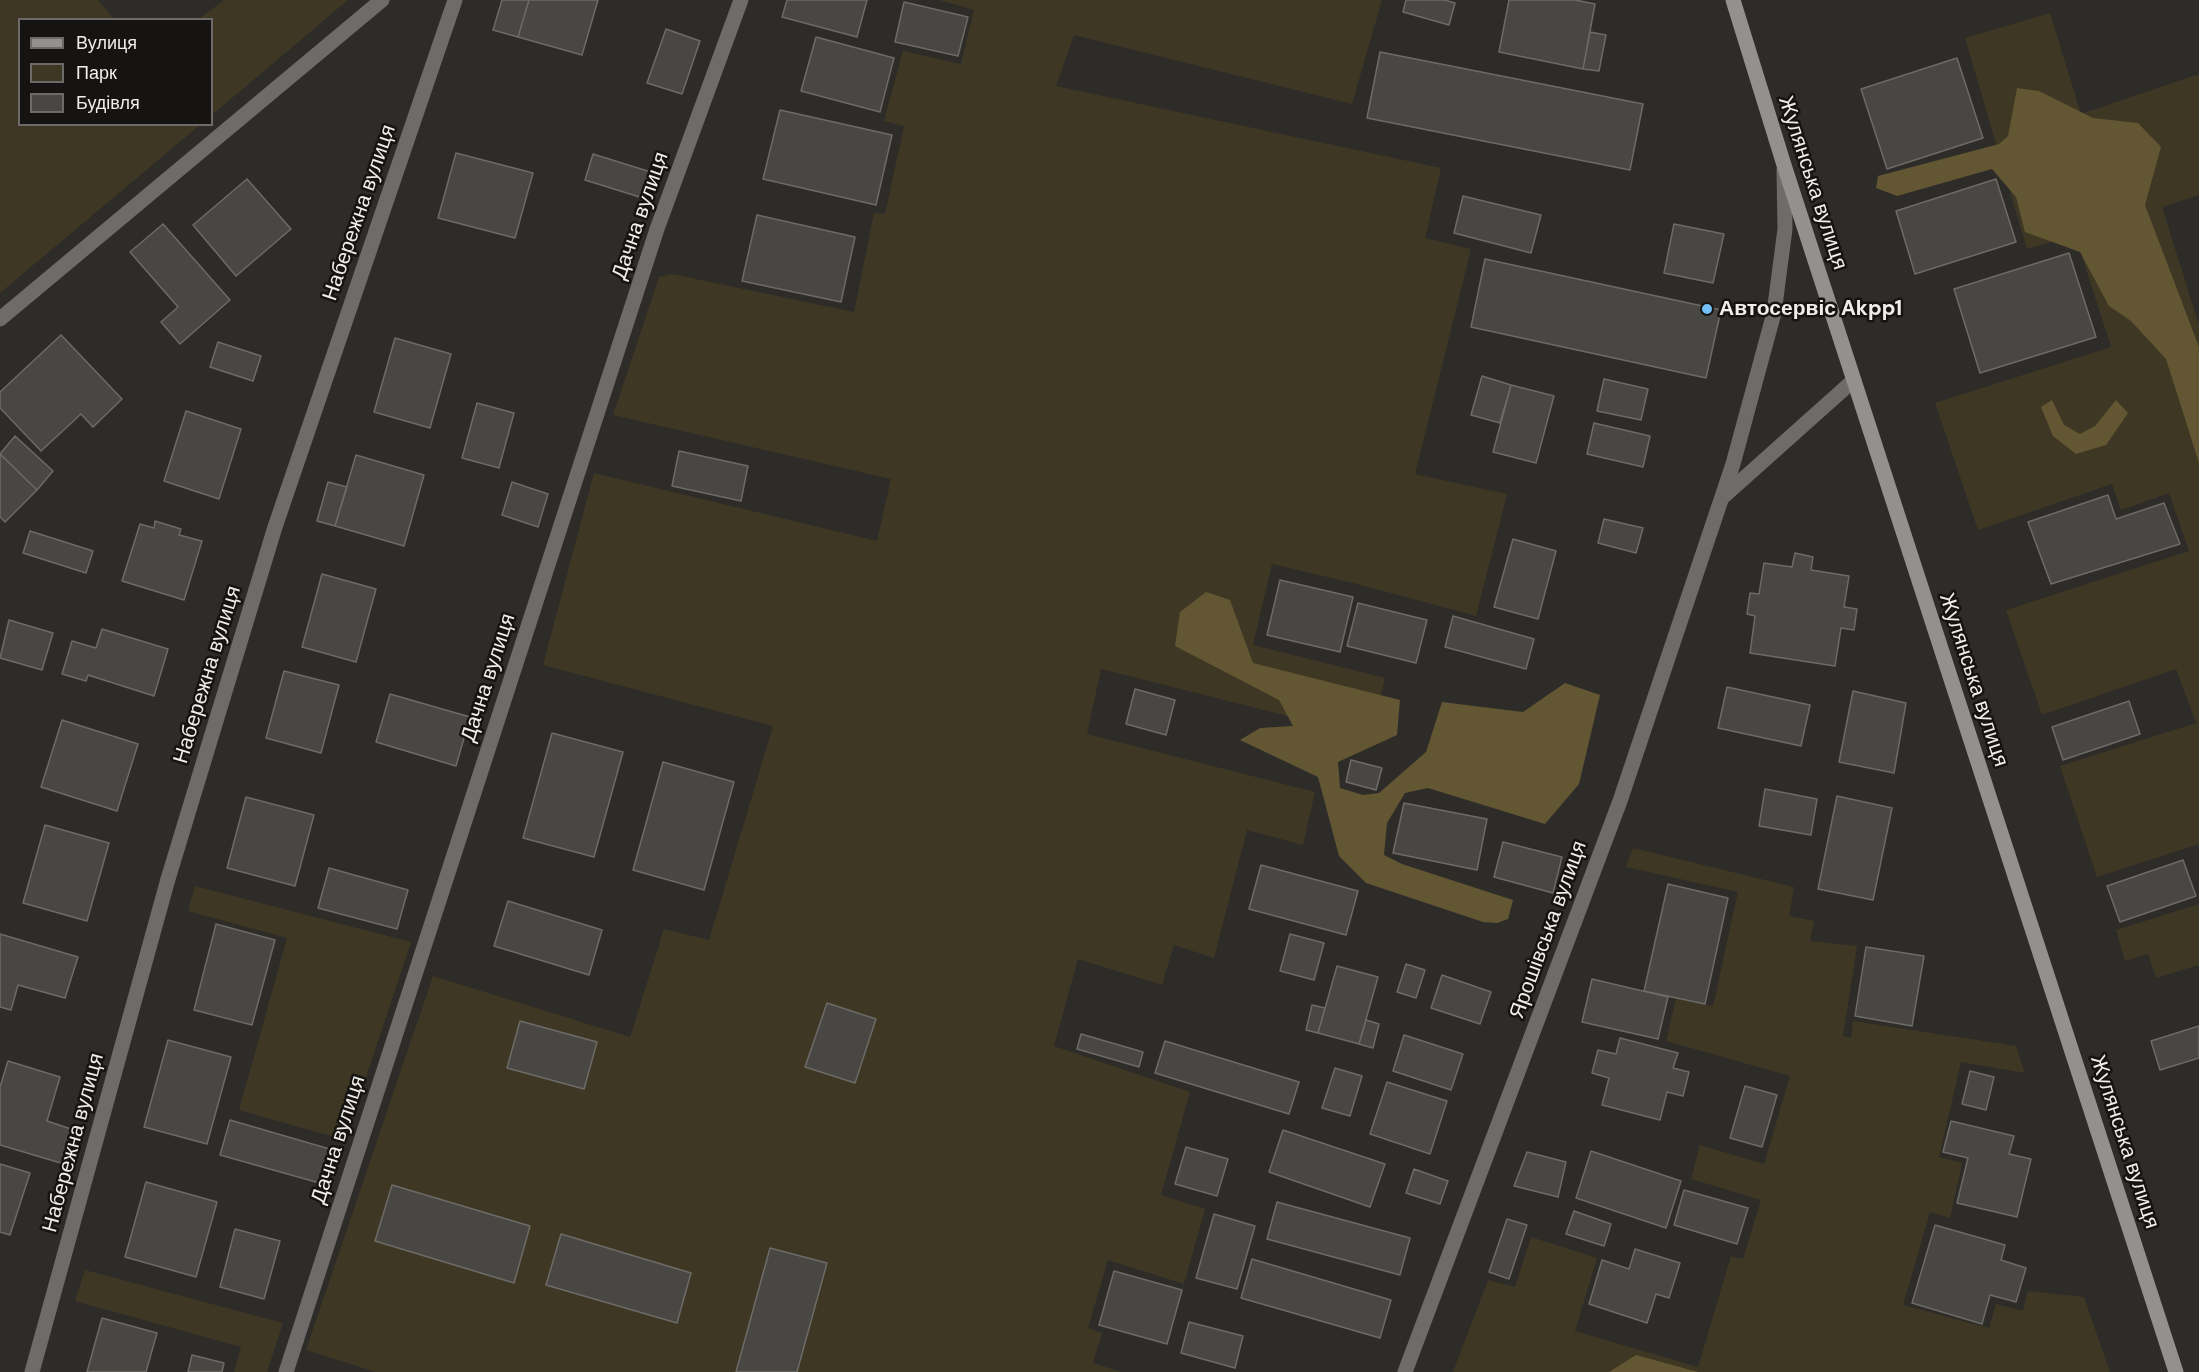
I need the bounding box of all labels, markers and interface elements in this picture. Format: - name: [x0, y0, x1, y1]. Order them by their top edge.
- legend: [18, 18, 213, 126]
- text: Вулиця: [76, 31, 137, 55]
- text: Парк: [76, 61, 117, 85]
- text: Будівля: [76, 91, 140, 115]
- street label: Жулянська вулиця: [1772, 93, 1852, 273]
- street label: Набережна вулиця: [318, 122, 402, 304]
- street label: Дачна вулиця: [607, 149, 675, 283]
- place label: Автосервіс Akpp1: [1719, 296, 1902, 322]
- marker: Автосервіс Akpp1: [1700, 302, 1714, 316]
- street label: Набережна вулиця: [169, 583, 247, 767]
- street label: Жулянська вулиця: [1933, 590, 2013, 770]
- street label: Дачна вулиця: [456, 611, 522, 745]
- street label: Ярошівська вулиця: [1505, 838, 1593, 1022]
- street label: Набережна вулиця: [38, 1051, 110, 1235]
- street label: Жулянська вулиця: [2084, 1052, 2164, 1232]
- street label: Дачна вулиця: [306, 1073, 372, 1207]

